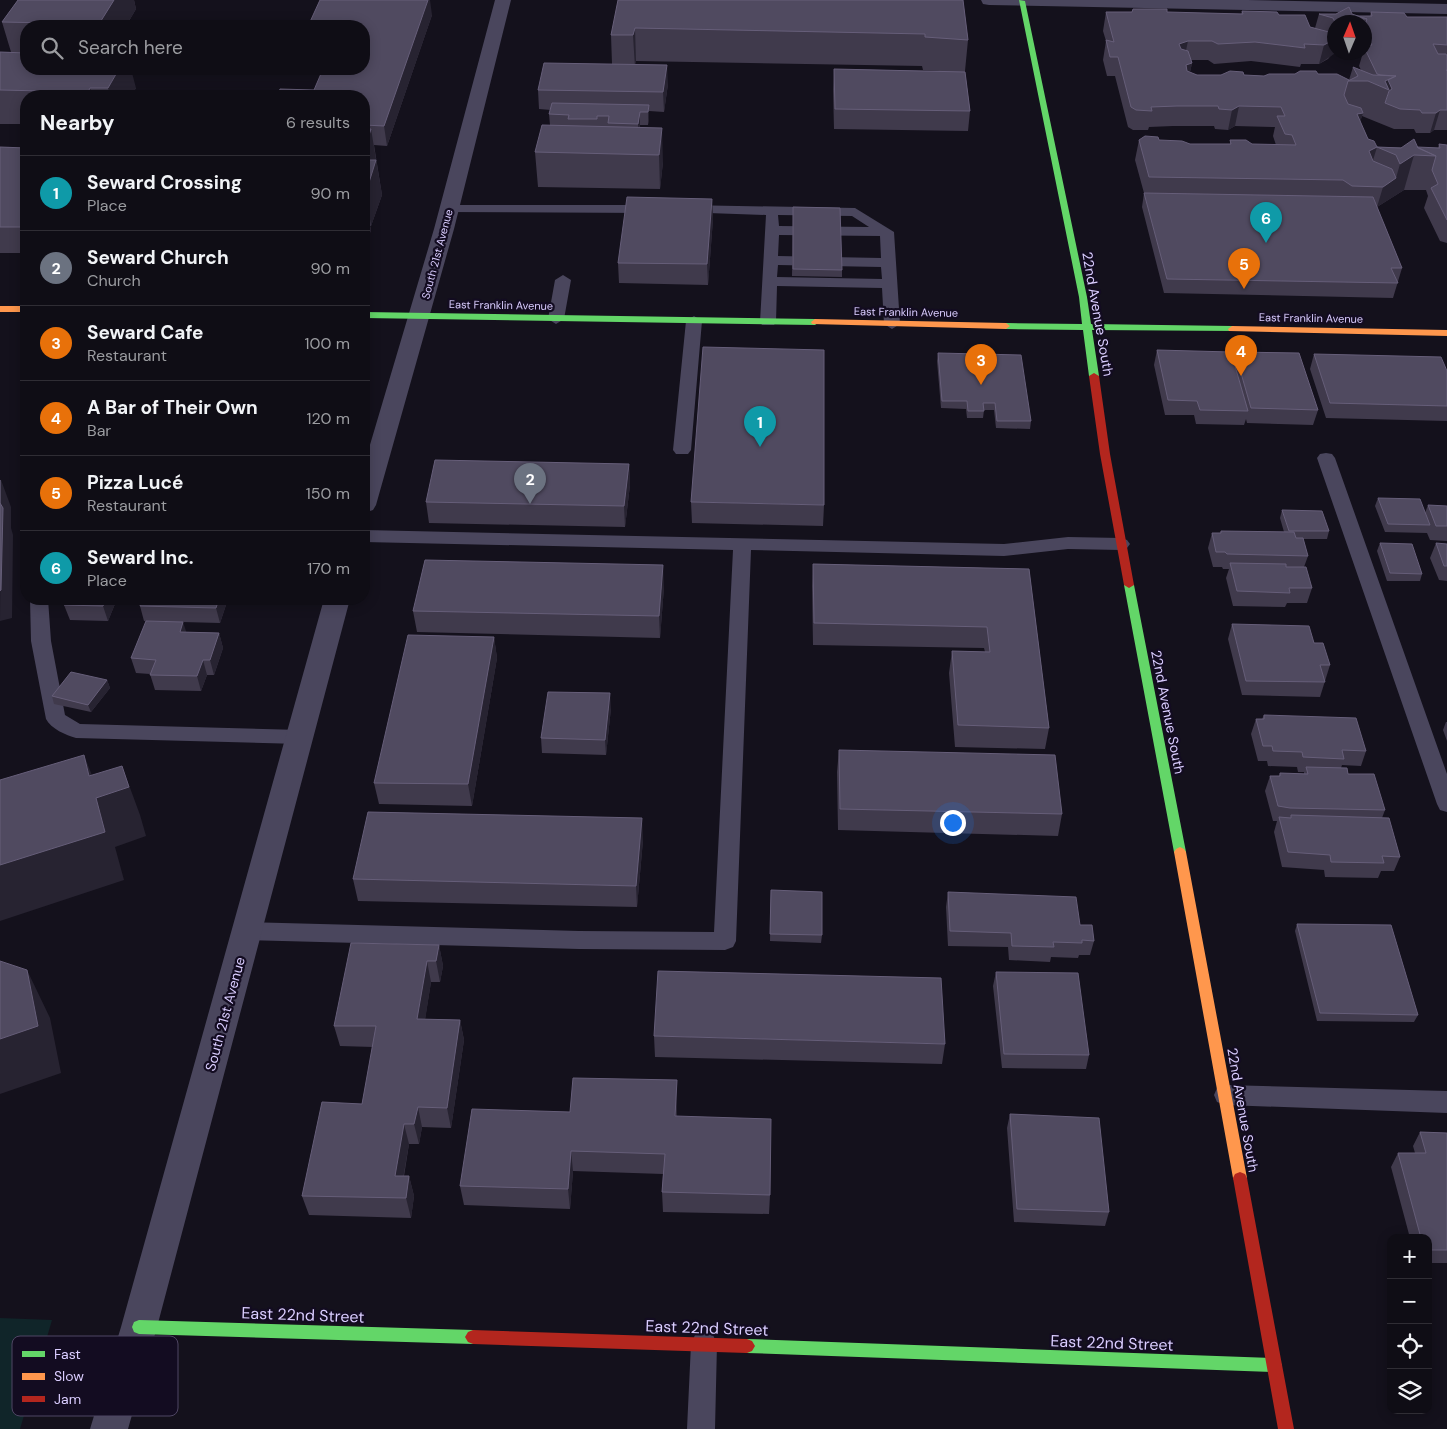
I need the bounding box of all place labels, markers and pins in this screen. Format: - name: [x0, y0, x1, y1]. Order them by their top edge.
- pin: 6: [1250, 202, 1282, 243]
- pin: 5: [1228, 248, 1260, 289]
- pin: 4: [1225, 335, 1257, 376]
- pin: 3: [965, 344, 997, 385]
- pin: 1: [744, 406, 776, 447]
- pin: 2: [514, 463, 546, 504]

